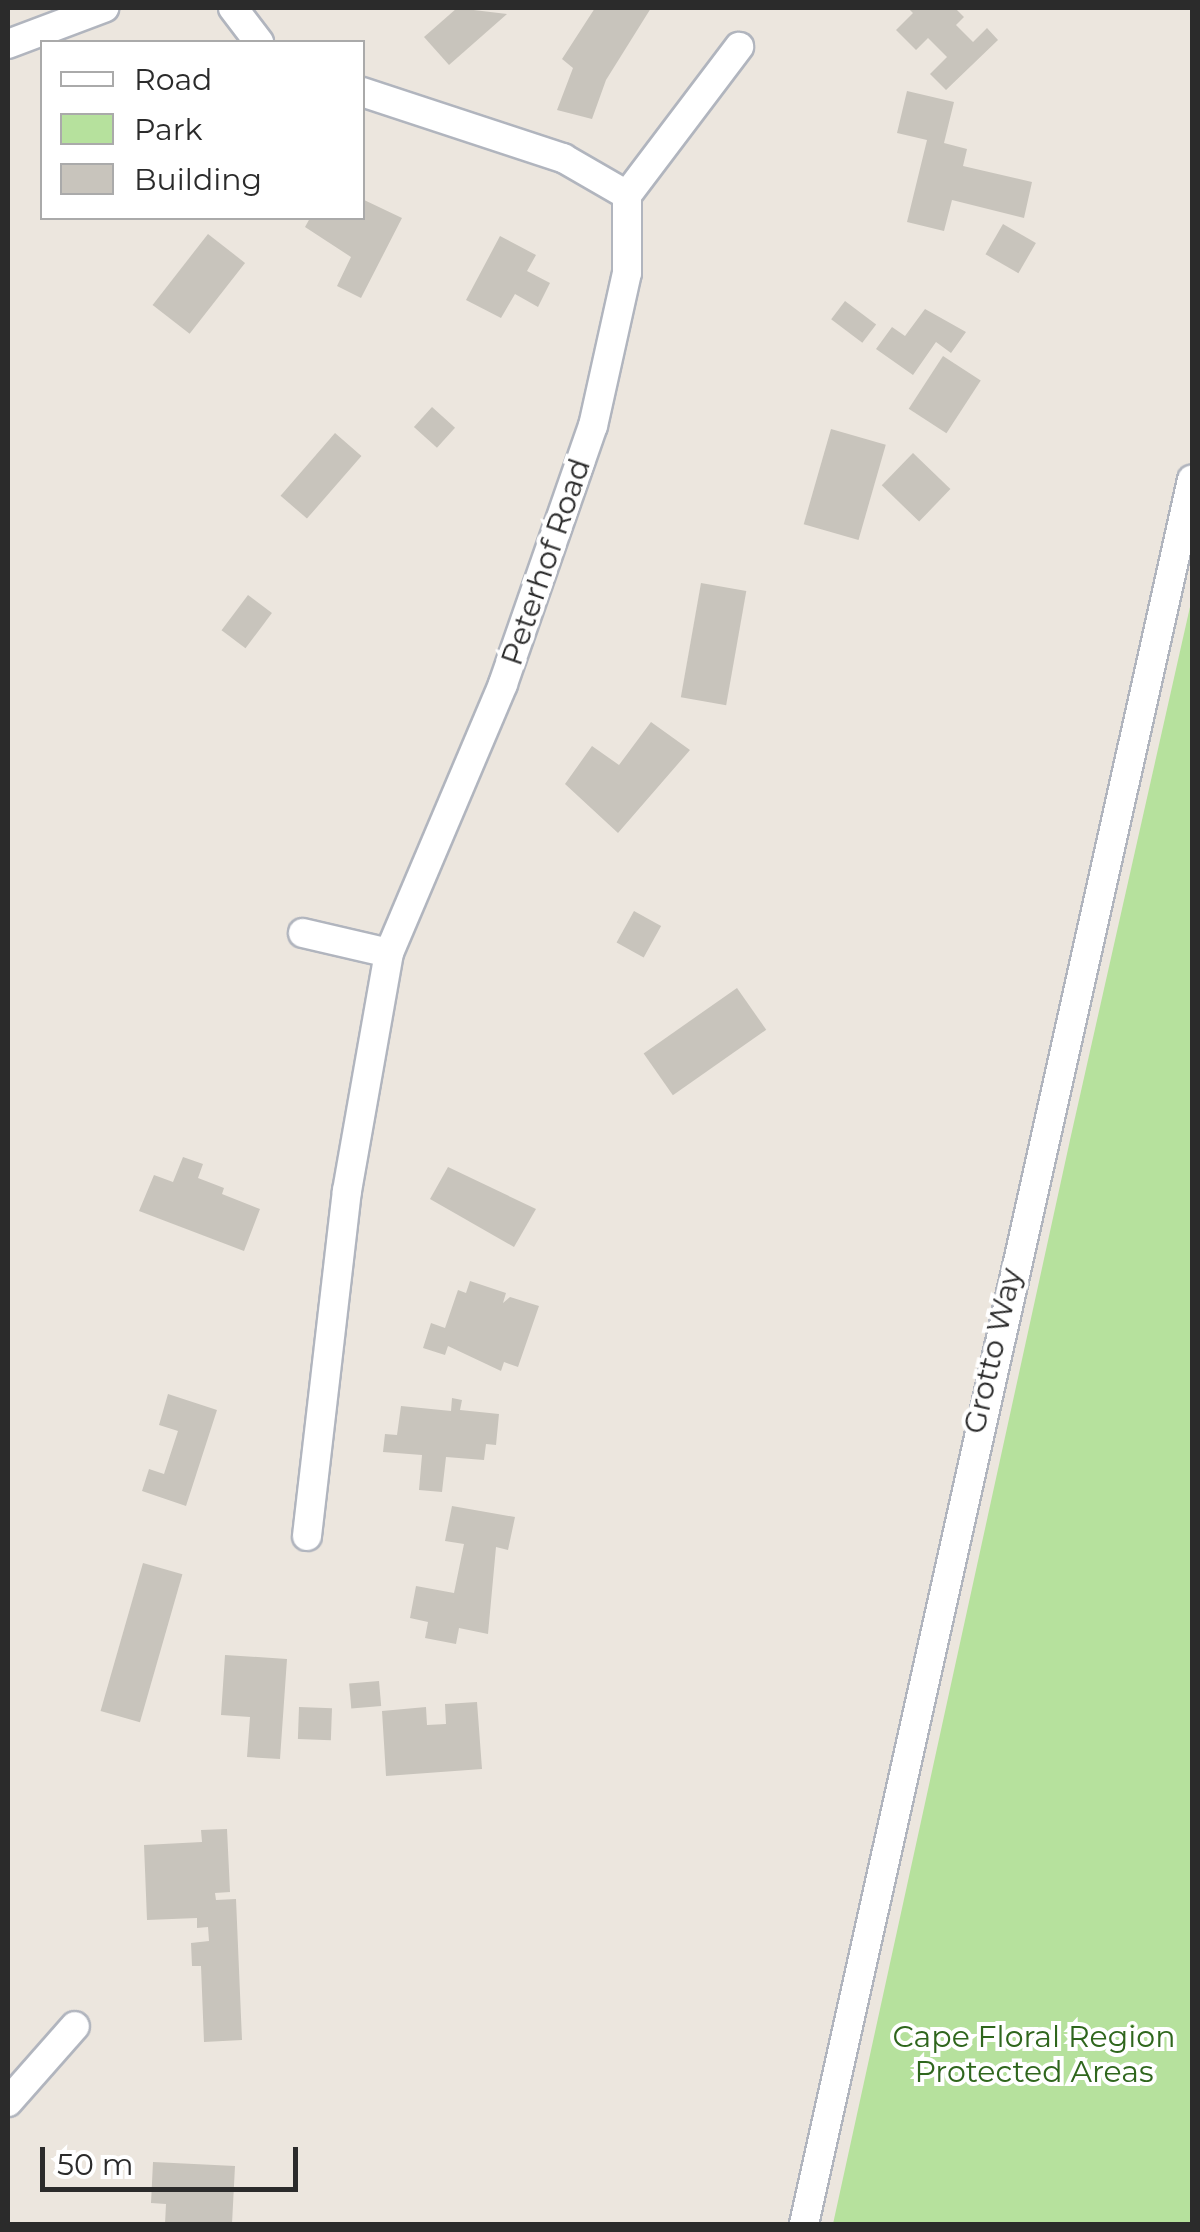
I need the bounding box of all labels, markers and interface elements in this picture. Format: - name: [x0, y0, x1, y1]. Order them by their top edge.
- legend: [40, 40, 365, 220]
- text: Road: [134, 61, 212, 98]
- text: Park: [134, 111, 203, 148]
- text: Building: [134, 161, 262, 198]
- street label: Peterhof Road: [494, 454, 598, 670]
- street label: Grotto Way: [956, 1265, 1030, 1437]
- park label: Cape Floral Region Protected Areas: [893, 2019, 1175, 2090]
- scale bar: [45, 2127, 302, 2189]
- text: 50 m: [57, 2146, 134, 2183]

